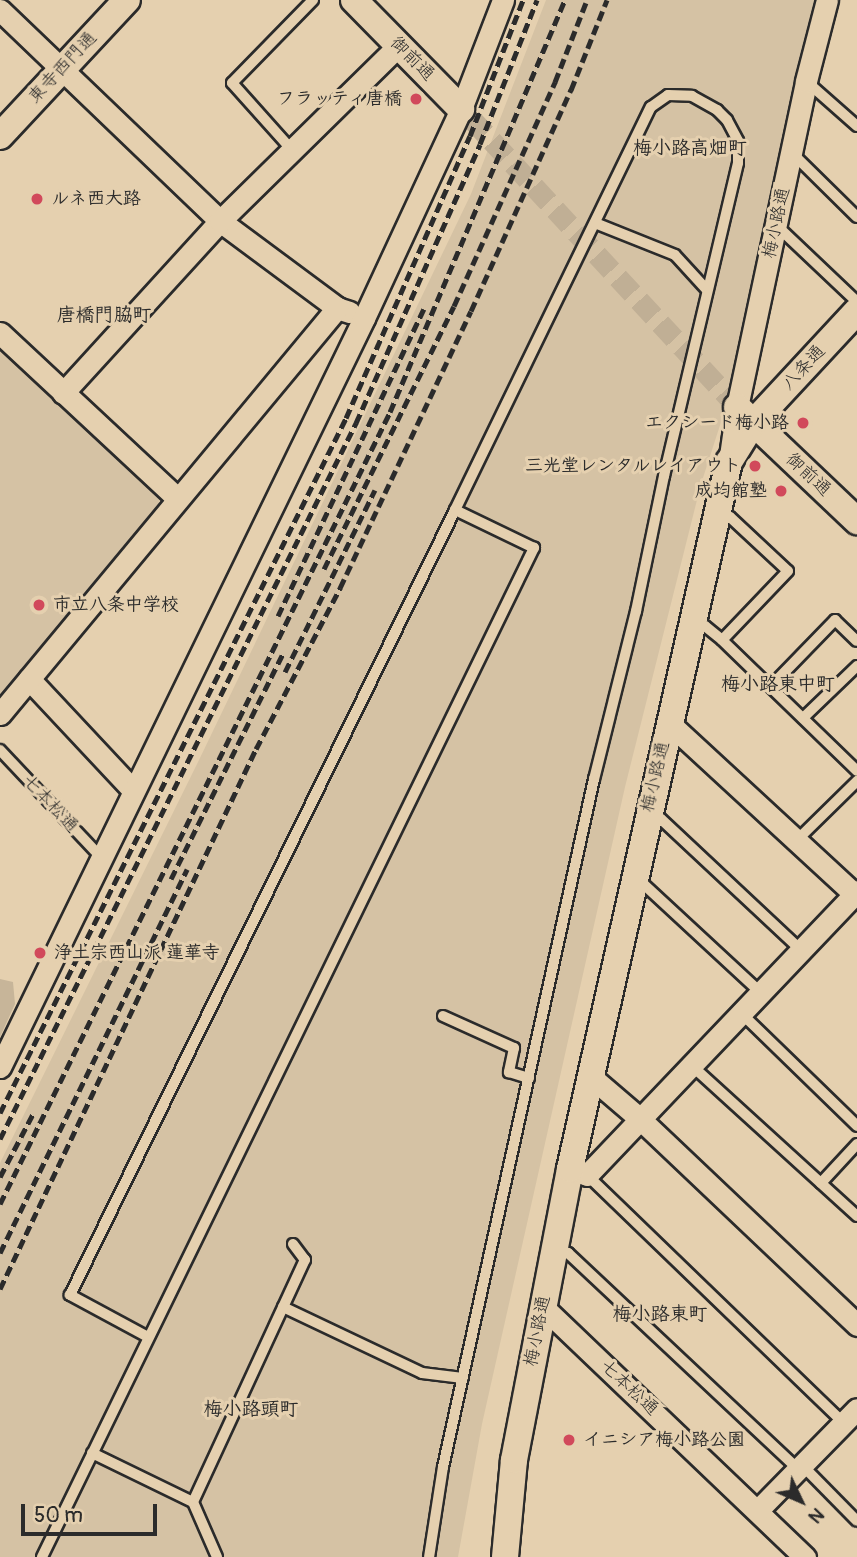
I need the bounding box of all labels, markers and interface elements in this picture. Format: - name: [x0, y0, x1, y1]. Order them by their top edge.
- street label: 東寺西門通: [24, 28, 102, 108]
- street label: 御前通: [385, 32, 439, 86]
- place label: フラッティ唐橋: [276, 88, 402, 110]
- marker: フラッティ唐橋: [408, 91, 424, 107]
- district label: 梅小路高畑町: [633, 138, 747, 160]
- street label: 梅小路通: [759, 186, 795, 260]
- place label: ルネ西大路: [51, 188, 141, 210]
- marker: ルネ西大路: [29, 191, 45, 207]
- district label: 唐橋門脇町: [57, 305, 151, 327]
- street label: 八条通: [778, 341, 830, 395]
- place label: エクシード梅小路: [645, 412, 789, 434]
- marker: エクシード梅小路: [795, 415, 811, 431]
- street label: 御前通: [781, 449, 835, 501]
- place label: 三光堂レンタルレイアウト: [525, 455, 741, 477]
- marker: 三光堂レンタルレイアウト: [747, 458, 763, 474]
- place label: 成均館塾: [695, 480, 767, 502]
- marker: 成均館塾: [773, 483, 789, 499]
- place label: 市立八条中学校: [53, 594, 179, 616]
- marker: 市立八条中学校: [31, 597, 47, 613]
- district label: 梅小路東中町: [721, 674, 835, 696]
- street label: 梅小路通: [637, 739, 675, 815]
- street label: 七本松通: [18, 770, 82, 838]
- place label: 浄土宗西山派 蓮華寺: [54, 942, 220, 964]
- marker: 浄土宗西山派 蓮華寺: [32, 945, 48, 961]
- street label: 梅小路通: [521, 1294, 555, 1368]
- district label: 梅小路東町: [613, 1304, 707, 1326]
- street label: 七本松通: [595, 1356, 663, 1420]
- district label: 梅小路頭町: [204, 1399, 298, 1421]
- place label: イニシア梅小路公園: [583, 1429, 745, 1451]
- marker: イニシア梅小路公園: [561, 1432, 577, 1448]
- north arrow: [766, 1466, 836, 1536]
- scale bar: [24, 1490, 161, 1534]
- text: 50 m: [34, 1502, 83, 1529]
- text: N: [803, 1503, 829, 1529]

